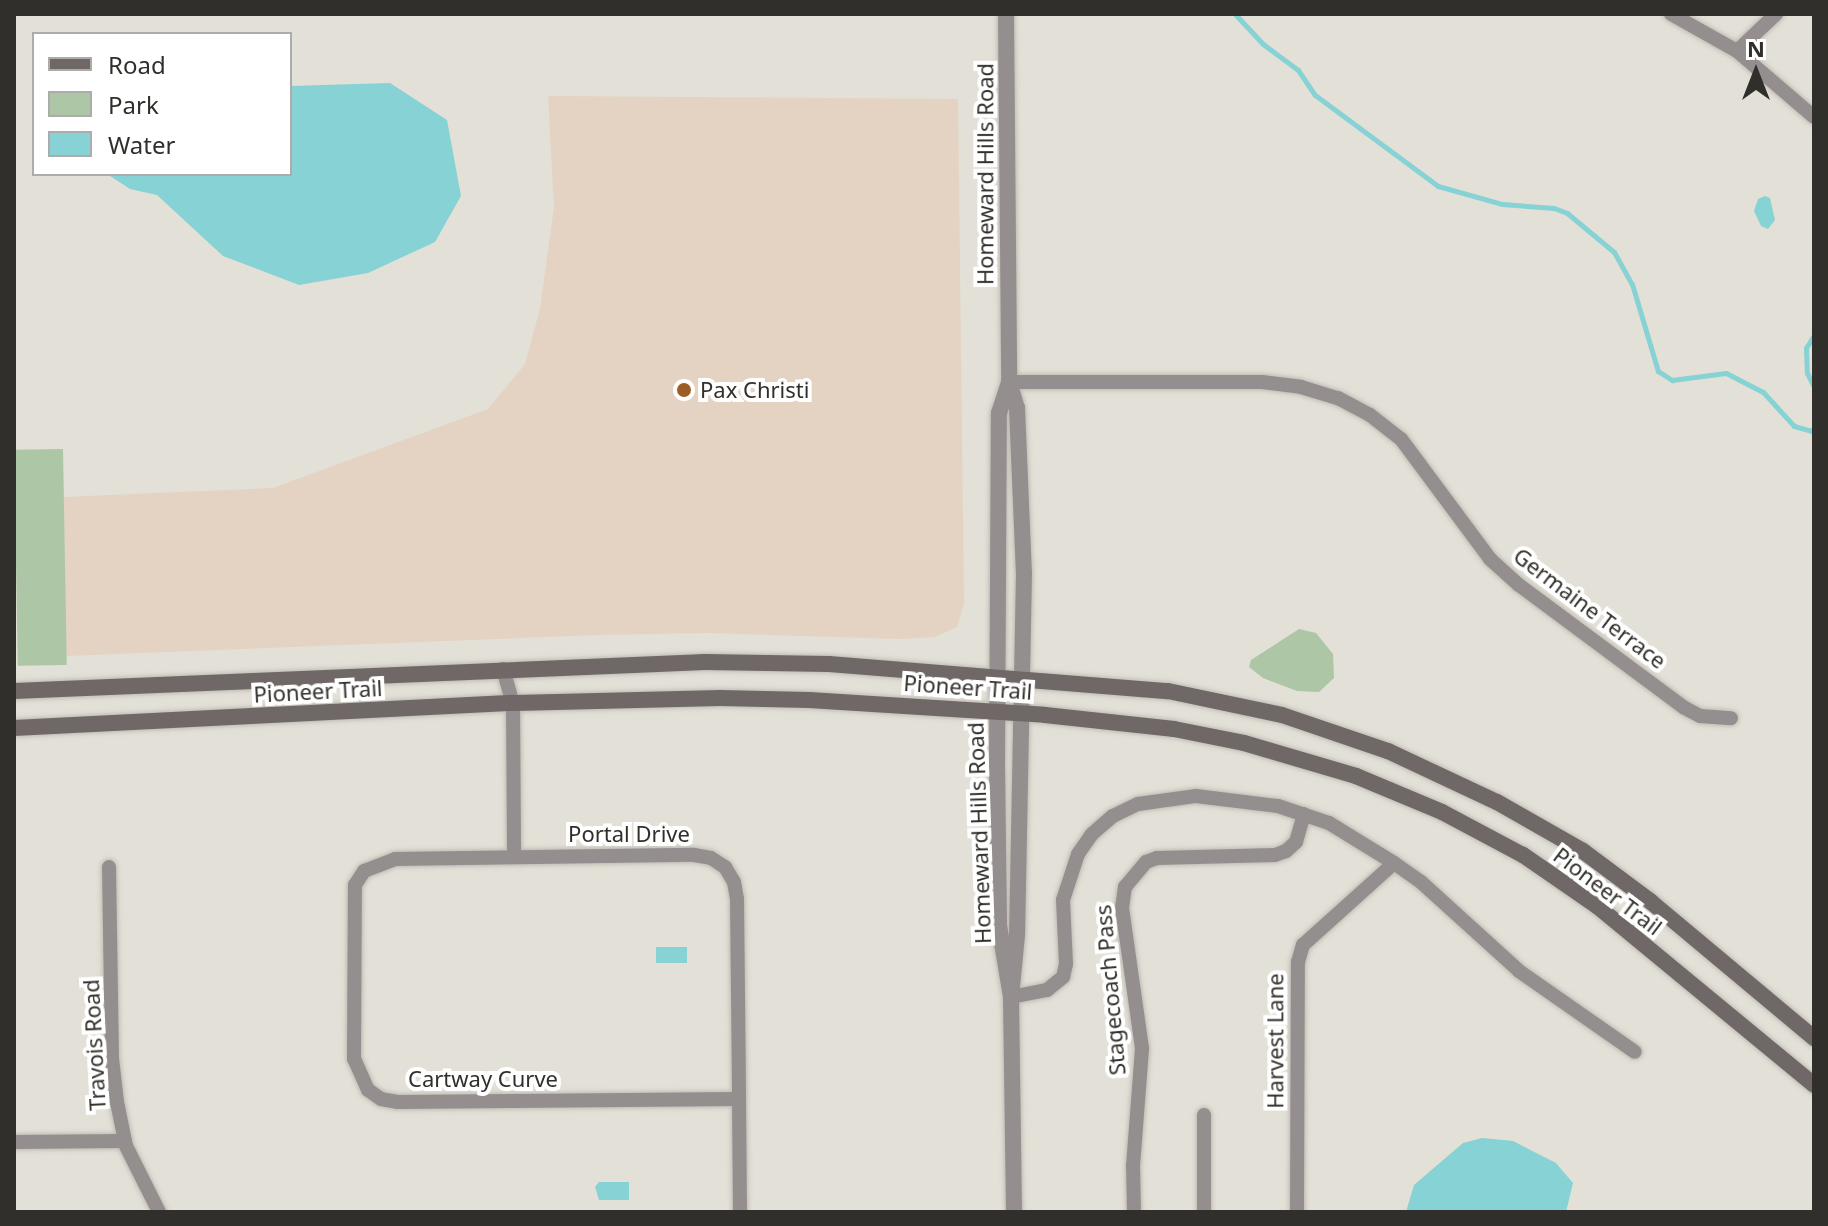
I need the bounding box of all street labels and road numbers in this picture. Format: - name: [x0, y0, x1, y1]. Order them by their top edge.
- street label: Homeward Hills Road: [972, 63, 998, 285]
- street label: Germaine Terrace: [1509, 542, 1671, 674]
- street label: Pioneer Trail: [903, 669, 1033, 705]
- street label: Pioneer Trail: [253, 674, 383, 708]
- street label: Homeward Hills Road: [962, 722, 996, 944]
- street label: Portal Drive: [568, 821, 690, 847]
- street label: Pioneer Trail: [1549, 842, 1667, 940]
- street label: Stagecoach Pass: [1089, 904, 1131, 1076]
- street label: Harvest Lane: [1262, 973, 1288, 1109]
- street label: Travois Road: [77, 979, 111, 1111]
- street label: Cartway Curve: [408, 1066, 558, 1092]

